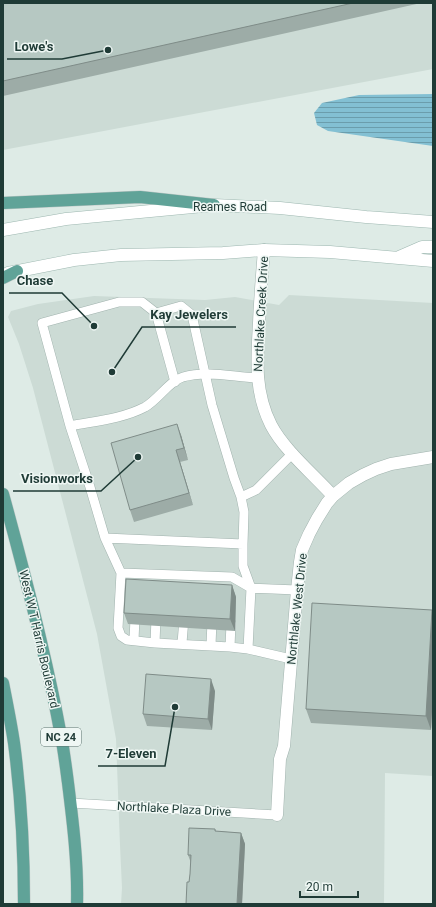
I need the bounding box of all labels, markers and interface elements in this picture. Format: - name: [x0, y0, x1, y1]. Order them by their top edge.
- callout: Lowe's: [7, 34, 62, 59]
- text: Lowe's: [14, 39, 54, 54]
- street label: Reames Road: [193, 200, 267, 214]
- street label: Northlake Creek Drive: [251, 256, 271, 372]
- callout: Chase: [9, 268, 62, 293]
- text: Chase: [17, 273, 53, 288]
- callout: Kay Jewelers: [142, 302, 236, 327]
- text: Kay Jewelers: [150, 307, 228, 322]
- callout: Visionworks: [13, 466, 101, 491]
- text: Visionworks: [21, 471, 93, 486]
- street label: Northlake West Drive: [284, 553, 310, 665]
- street label: West W T Harris Boulevard: [16, 568, 62, 710]
- road number: NC 24: [41, 728, 81, 746]
- callout: 7-Eleven: [98, 741, 165, 766]
- text: 7-Eleven: [105, 746, 157, 761]
- street label: Northlake Plaza Drive: [116, 799, 232, 819]
- scale bar: [300, 873, 358, 899]
- text: 20 m: [306, 880, 333, 894]

